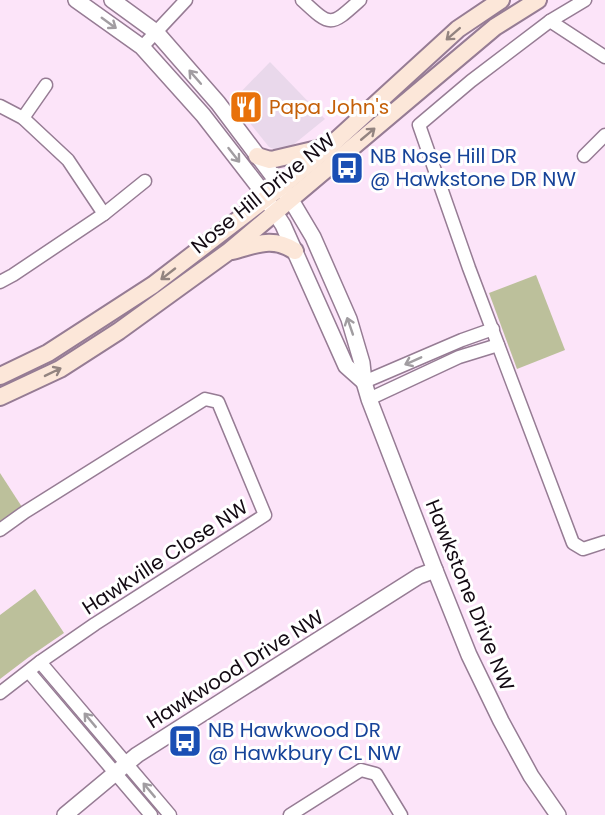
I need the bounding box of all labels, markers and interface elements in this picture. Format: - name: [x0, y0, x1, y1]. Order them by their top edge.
- one-way arrow: [101, 17, 117, 29]
- one-way arrow: [446, 27, 461, 41]
- one-way arrow: [188, 70, 202, 85]
- restaurant icon: Papa John's: [228, 89, 264, 125]
- place label: Papa John's: [269, 93, 389, 121]
- street label: Nose Hill Drive NW: [185, 126, 341, 260]
- one-way arrow: [360, 127, 375, 141]
- place label: NB Nose Hill DR @ Hawkstone DR NW: [370, 142, 576, 193]
- one-way arrow: [228, 147, 240, 163]
- bus stop icon: NB Nose Hill DR @ Hawkstone DR NW: [329, 150, 365, 186]
- one-way arrow: [160, 267, 176, 280]
- one-way arrow: [344, 317, 355, 335]
- one-way arrow: [405, 356, 423, 367]
- one-way arrow: [43, 366, 61, 377]
- street label: Hawkville Close NW: [77, 493, 254, 621]
- street label: Hawkstone Drive NW: [419, 495, 521, 695]
- street label: Hawkwood Drive NW: [141, 603, 329, 735]
- one-way arrow: [83, 712, 96, 728]
- place label: NB Hawkwood DR @ Hawkbury CL NW: [208, 716, 402, 767]
- bus stop icon: NB Hawkwood DR @ Hawkbury CL NW: [167, 723, 203, 759]
- one-way arrow: [142, 783, 156, 798]

